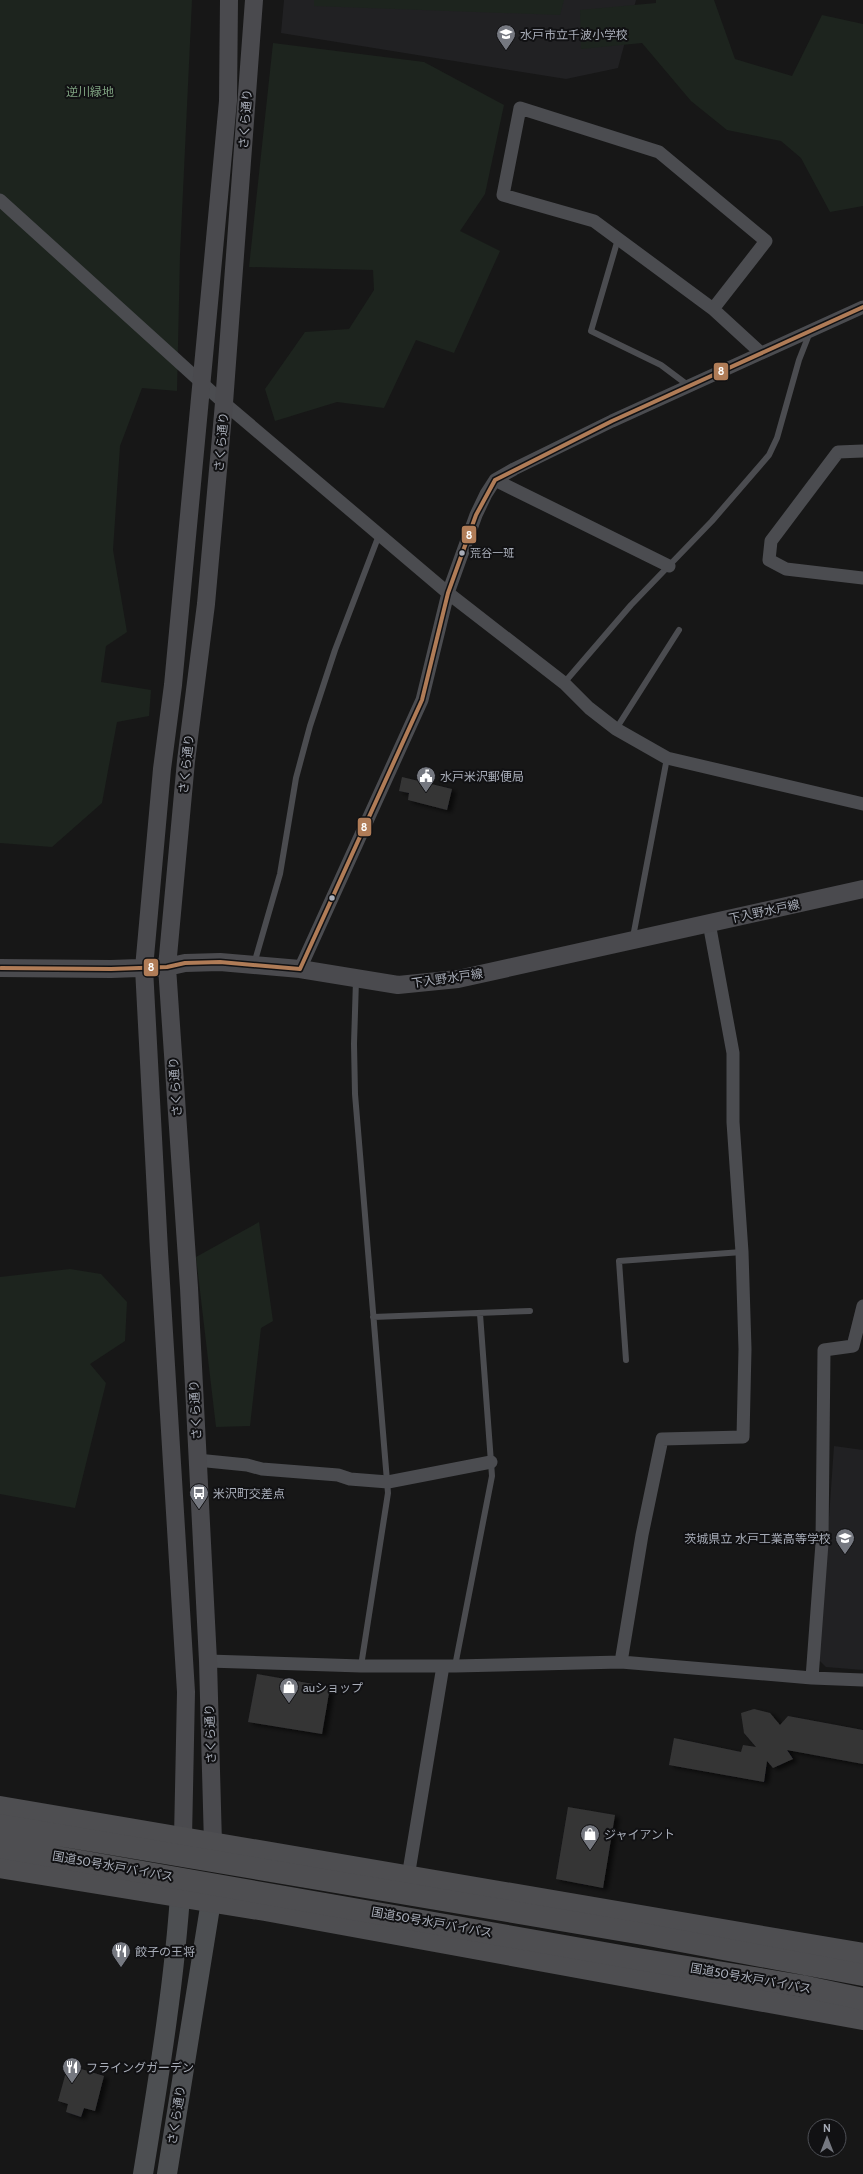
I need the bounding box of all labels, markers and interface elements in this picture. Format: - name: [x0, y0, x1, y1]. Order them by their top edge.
- school or university icon: 水戸市立千波小学校: [495, 23, 517, 51]
- place label: 水戸市立千波小学校: [520, 27, 628, 42]
- park label: 逆川緑地: [66, 84, 114, 99]
- street label: さくら通り: [235, 89, 255, 149]
- line badge: 8: [713, 362, 729, 381]
- text: 8: [718, 364, 725, 378]
- street label: さくら通り: [211, 411, 231, 473]
- line badge: 8: [461, 525, 477, 544]
- text: 8: [466, 528, 473, 542]
- place label: 荒谷一班: [470, 546, 514, 560]
- marker: 荒谷一班: [457, 548, 467, 558]
- street label: さくら通り: [175, 733, 197, 795]
- public building icon: 水戸米沢郵便局: [415, 765, 437, 793]
- place label: 水戸米沢郵便局: [440, 769, 524, 784]
- line badge: 8: [357, 817, 372, 837]
- text: 8: [361, 820, 368, 834]
- unlabelled marker: [327, 893, 337, 903]
- street label: 下入野水戸線: [727, 896, 801, 926]
- line badge: 8: [143, 958, 159, 977]
- text: 8: [148, 960, 155, 974]
- street label: 下入野水戸線: [410, 966, 484, 990]
- street label: さくら通り: [165, 1057, 185, 1117]
- street label: さくら通り: [186, 1380, 204, 1440]
- bus stop icon: 米沢町交差点: [188, 1482, 210, 1510]
- place label: 米沢町交差点: [213, 1486, 285, 1501]
- school or university icon: 茨城県立 水戸工業高等学校: [834, 1527, 856, 1555]
- place label: 茨城県立 水戸工業高等学校: [684, 1531, 831, 1546]
- shop icon: auショップ: [278, 1676, 300, 1704]
- place label: auショップ: [303, 1680, 363, 1695]
- street label: さくら通り: [201, 1704, 219, 1764]
- shop icon: ジャイアント: [579, 1823, 601, 1851]
- place label: ジャイアント: [604, 1827, 675, 1842]
- street label: 国道50号水戸バイパス: [51, 1848, 175, 1884]
- street label: 国道50号水戸バイパス: [370, 1904, 494, 1940]
- restaurant icon: 餃子の王将: [110, 1940, 132, 1968]
- place label: 餃子の王将: [135, 1944, 195, 1959]
- street label: 国道50号水戸バイパス: [689, 1960, 813, 1996]
- restaurant icon: フライングガーデン: [61, 2056, 83, 2084]
- place label: フライングガーデン: [86, 2060, 194, 2075]
- street label: さくら通り: [164, 2084, 188, 2146]
- north arrow: [807, 2118, 847, 2158]
- text: N: [823, 2121, 831, 2135]

